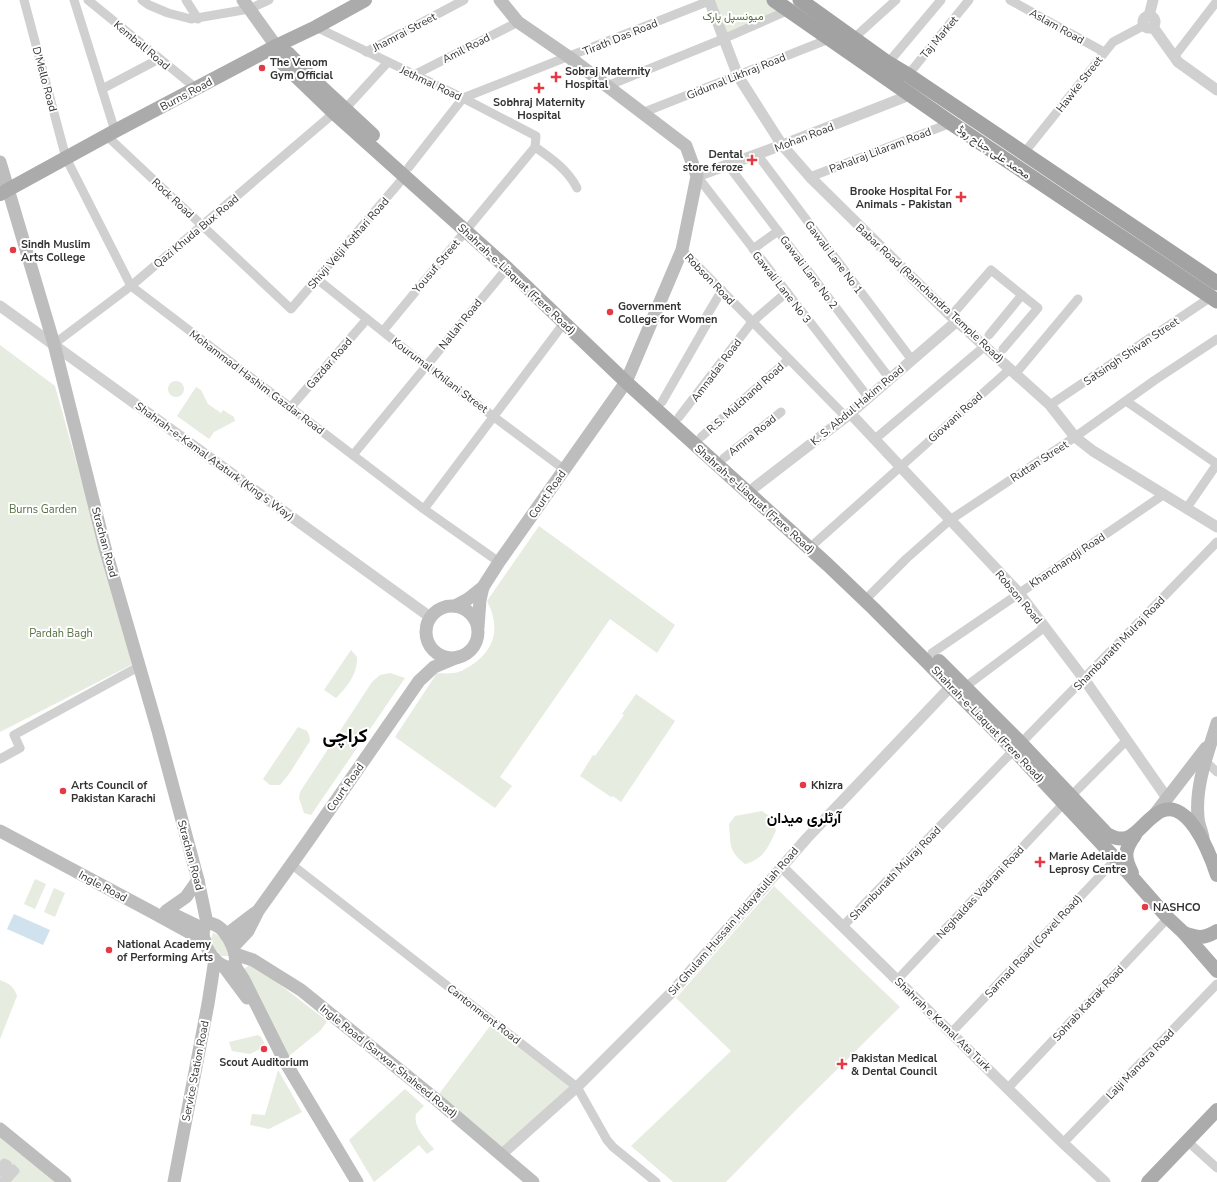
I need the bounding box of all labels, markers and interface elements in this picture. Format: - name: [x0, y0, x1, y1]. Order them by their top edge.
- street label: Aslam Road: [1027, 5, 1087, 48]
- street label: Jhamrai Street: [369, 9, 439, 56]
- park label: میونسپل پارک: [702, 9, 764, 24]
- street label: Taj Market: [917, 13, 962, 62]
- street label: Tirath Das Road: [581, 16, 660, 59]
- street label: Kemball Road: [110, 17, 173, 73]
- street label: Amil Road: [440, 30, 493, 67]
- street label: D'Mello Road: [29, 45, 60, 113]
- street label: Gidumal Likhraj Road: [684, 50, 788, 103]
- street label: Hawke Street: [1053, 53, 1106, 116]
- place label: The Venom Gym Official: [270, 55, 334, 83]
- street label: Jethmal Road: [397, 62, 464, 104]
- marker: The Venom Gym Official: [257, 63, 267, 73]
- place label: Sobraj Maternity Hospital: [565, 64, 651, 92]
- marker: Sobraj Maternity Hospital: [550, 71, 562, 83]
- street label: Burns Road: [157, 74, 215, 115]
- marker: Sobhraj Maternity Hospital: [533, 82, 545, 94]
- place label: Sobhraj Maternity Hospital: [493, 95, 585, 123]
- street label: Mohan Road: [772, 119, 836, 156]
- street label: محمد علی جناح روڈ: [954, 122, 1033, 183]
- street label: Pahalraj Lilaram Road: [827, 124, 933, 177]
- place label: Dental store feroze: [683, 147, 743, 175]
- marker: Dental store feroze: [746, 154, 758, 166]
- street label: Rock Road: [148, 175, 197, 222]
- place label: Brooke Hospital For Animals - Pakistan: [850, 184, 953, 212]
- street label: Qazi Khuda Bux Road: [151, 191, 242, 271]
- marker: Brooke Hospital For Animals - Pakistan: [955, 191, 967, 203]
- street label: Shivji Velji Kothari Road: [304, 194, 392, 292]
- street label: Gawali Lane No 1: [801, 218, 866, 297]
- street label: Shahrah-e-Liaquat (Frere Road): [454, 220, 579, 338]
- street label: Babar Road (Ramchandra Temple Road): [852, 221, 1007, 366]
- street label: Gawali Lane No 2: [776, 233, 841, 312]
- street label: Yousuf Street: [409, 236, 463, 297]
- place label: Sindh Muslim Arts College: [21, 237, 90, 265]
- marker: Sindh Muslim Arts College: [8, 245, 18, 255]
- street label: Gawali Lane No 3: [749, 248, 815, 327]
- street label: Robson Road: [681, 250, 738, 308]
- street label: Nallah Road: [435, 296, 485, 353]
- place label: Government College for Women: [618, 299, 717, 327]
- marker: Government College for Women: [605, 307, 615, 317]
- street label: Satsingh Shivan Street: [1081, 314, 1182, 389]
- street label: Mohammad Hashim Gazdar Road: [186, 327, 327, 438]
- street label: Gazdar Road: [303, 334, 356, 392]
- street label: Kourumal Khilani Street: [389, 334, 491, 417]
- street label: Amnadas Road: [688, 336, 745, 405]
- street label: R.S. Mulchand Road: [704, 360, 787, 437]
- street label: K. S. Abdul Hakim Road: [807, 362, 907, 449]
- street label: Giowani Road: [925, 389, 986, 446]
- street label: Shahrah-e-Kamal Ataturk (King's Way): [132, 399, 297, 524]
- street label: Amna Road: [725, 411, 780, 459]
- street label: Ruttan Street: [1008, 437, 1071, 486]
- street label: Shahrah-e-Liaquat (Frere Road): [691, 441, 818, 557]
- street label: Court Road: [525, 467, 570, 521]
- park label: Burns Garden: [9, 502, 77, 517]
- street label: Strachan Road: [88, 505, 121, 579]
- street label: Khanchandji Road: [1026, 529, 1108, 591]
- street label: Robson Road: [992, 567, 1046, 627]
- street label: Shambunath Mulraj Road: [1070, 593, 1168, 694]
- park label: Pardah Bagh: [29, 626, 93, 641]
- street label: Shahrah-e-Liaquat (Frere Road): [928, 663, 1047, 786]
- district label: کراچی: [322, 723, 368, 749]
- street label: Court Road: [323, 760, 368, 814]
- place label: Arts Council of Pakistan Karachi: [71, 778, 156, 806]
- place label: Khizra: [811, 778, 843, 793]
- marker: Khizra: [798, 780, 808, 790]
- marker: Arts Council of Pakistan Karachi: [58, 786, 68, 796]
- district label: آرٹلری میدان: [767, 808, 842, 828]
- street label: Strachan Road: [174, 818, 207, 892]
- street label: Shambunath Mulraj Road: [846, 823, 944, 924]
- street label: Neghaldas Vadrani Road: [933, 843, 1028, 942]
- street label: Sir Ghulam Hussain Hidayatullah Road: [665, 844, 802, 999]
- place label: Marie Adelaide Leprosy Centre: [1049, 849, 1126, 877]
- marker: Marie Adelaide Leprosy Centre: [1034, 856, 1046, 868]
- street label: Ingle Road: [76, 867, 130, 906]
- street label: Sarmad Road (Cowel Road): [981, 891, 1085, 1001]
- place label: NASHCO: [1153, 900, 1201, 915]
- marker: NASHCO: [1140, 902, 1150, 912]
- place label: National Academy of Performing Arts: [117, 937, 213, 965]
- marker: National Academy of Performing Arts: [104, 945, 114, 955]
- street label: Sohrab Katrak Road: [1049, 962, 1127, 1044]
- street label: Shahrah e Kamal Ata Turk: [891, 974, 994, 1075]
- street label: Cantonment Road: [444, 981, 523, 1048]
- street label: Ingle Road (Sarwar Shaheed Road): [317, 1001, 461, 1122]
- street label: Service Station Road: [178, 1019, 213, 1123]
- street label: Lalji Manotra Road: [1103, 1026, 1178, 1103]
- marker: Scout Auditorium: [259, 1044, 269, 1054]
- place label: Pakistan Medical & Dental Council: [851, 1051, 938, 1079]
- place label: Scout Auditorium: [219, 1055, 309, 1070]
- marker: Pakistan Medical & Dental Council: [836, 1058, 848, 1070]

